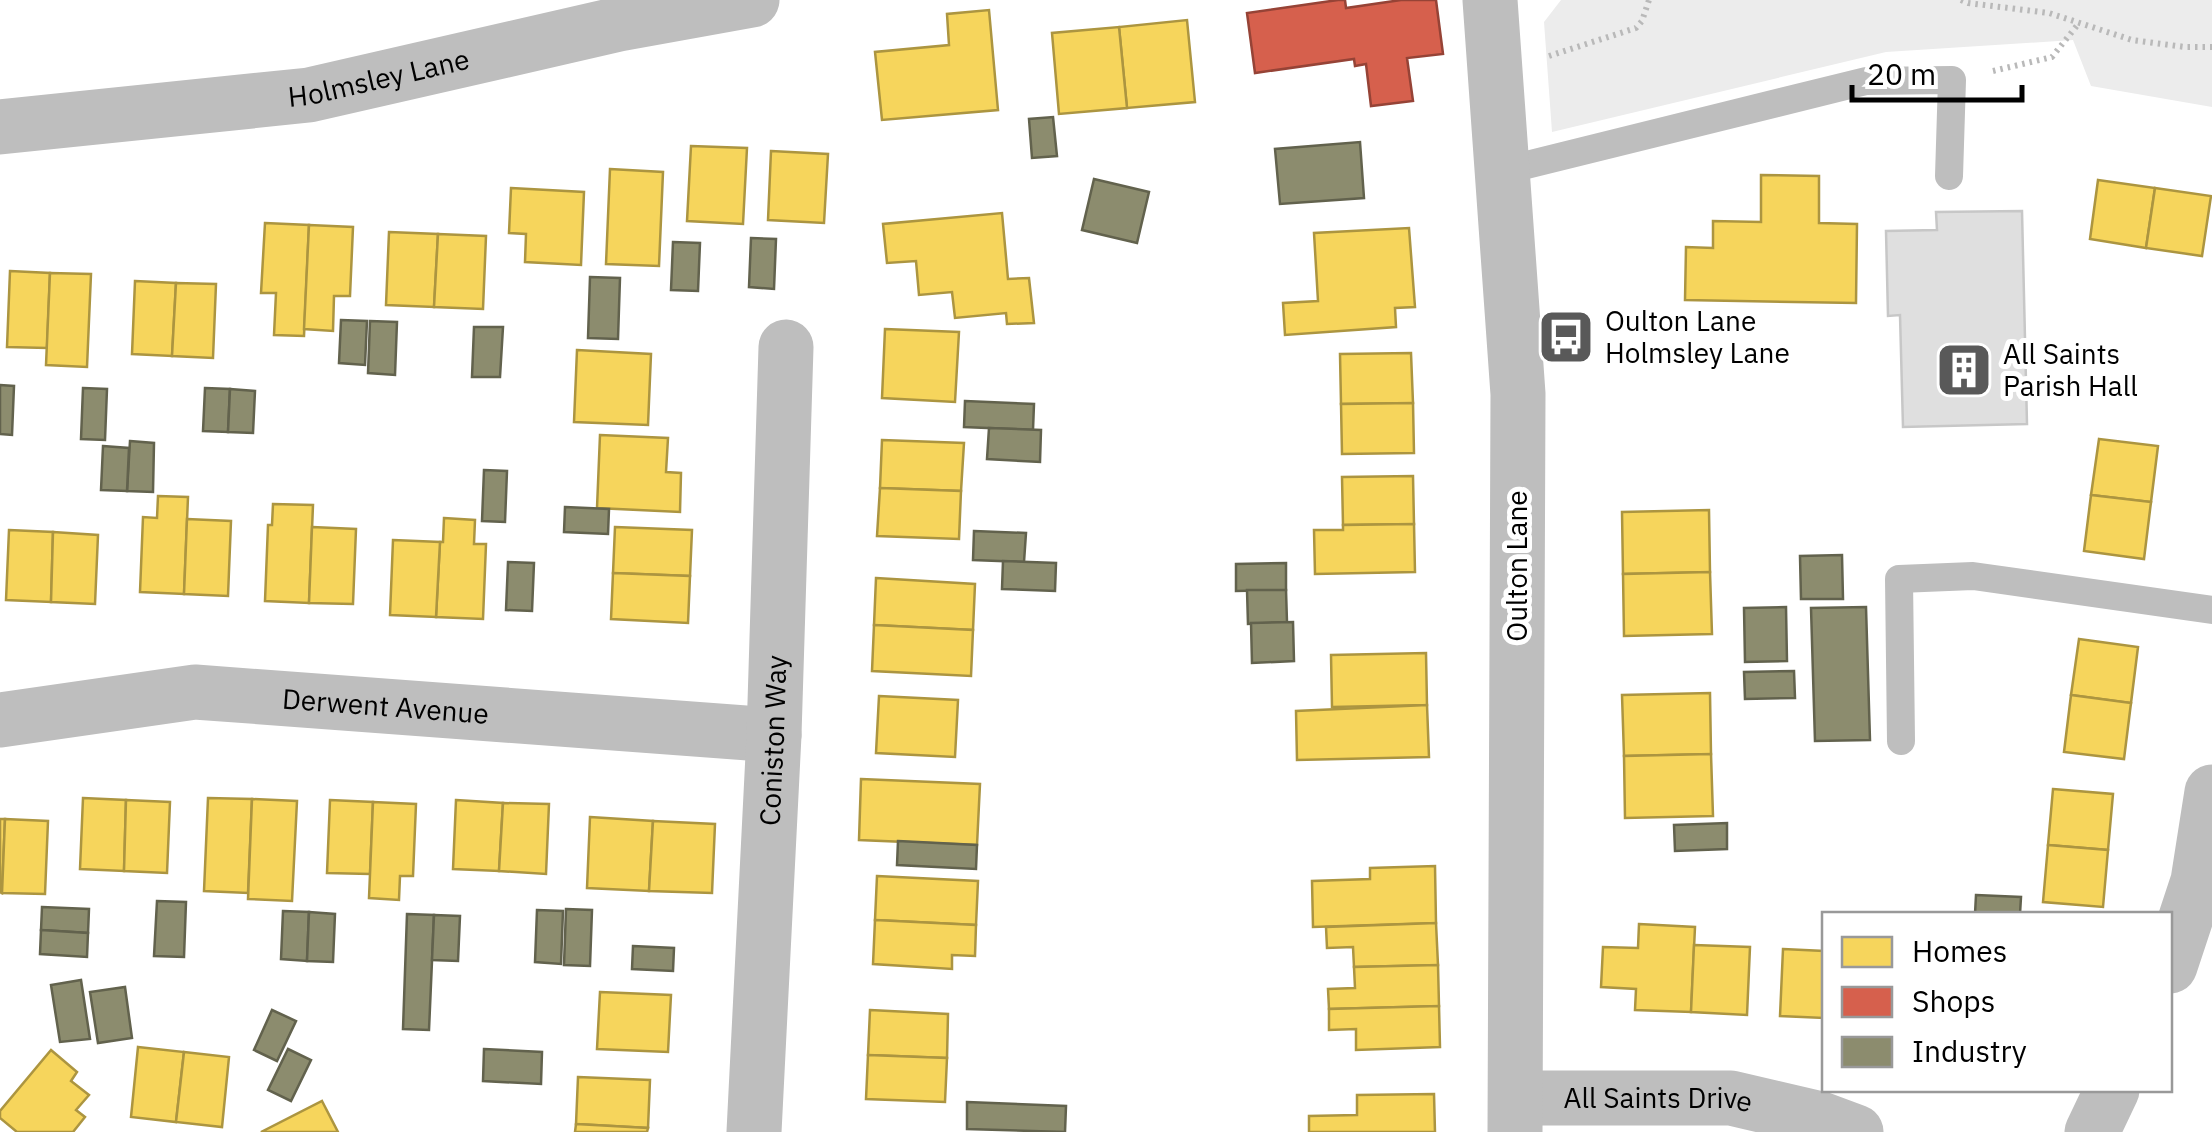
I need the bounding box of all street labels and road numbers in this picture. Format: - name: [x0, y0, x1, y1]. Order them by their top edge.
- street label: Holmsley Lane: [286, 40, 473, 115]
- street label: Oulton Lane: [1498, 490, 1535, 642]
- street label: Coniston Way: [750, 655, 794, 827]
- street label: Derwent Avenue: [281, 680, 490, 732]
- street label: All Saints Drive: [1564, 1079, 1756, 1120]

